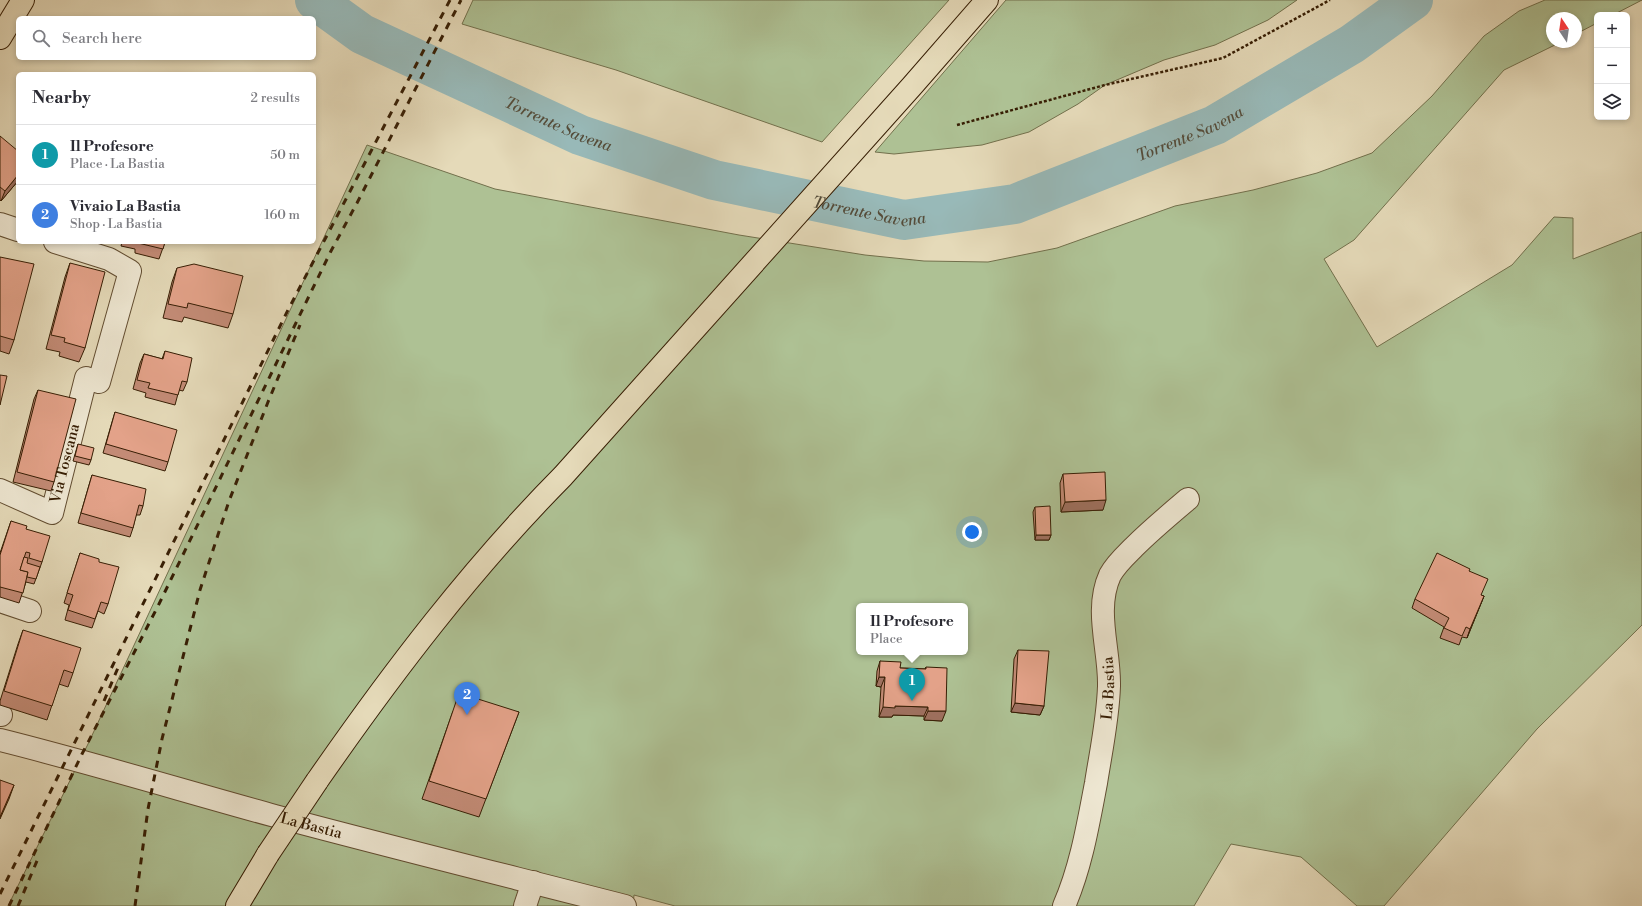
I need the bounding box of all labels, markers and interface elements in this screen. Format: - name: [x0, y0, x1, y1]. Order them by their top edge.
- north arrow: [1546, 12, 1582, 48]
- map controls: [1594, 12, 1630, 120]
- button: +: [1594, 12, 1630, 48]
- search box: [16, 16, 316, 60]
- icon: search: [30, 27, 52, 49]
- text: Search here: [62, 29, 142, 48]
- button: −: [1594, 48, 1630, 84]
- button: layers: [1594, 84, 1630, 120]
- text: Nearby: [32, 87, 91, 109]
- text: 2 results: [251, 90, 300, 106]
- water label: Torrente Savena: [501, 92, 614, 156]
- water label: Torrente Savena: [1133, 102, 1247, 166]
- text: Il Profesore: [70, 137, 154, 156]
- text: 1: [42, 147, 48, 163]
- text: 50 m: [270, 147, 300, 163]
- text: Place · La Bastia: [70, 156, 165, 172]
- water label: Torrente Savena: [810, 192, 927, 231]
- text: Vivaio La Bastia: [70, 197, 181, 216]
- text: 2: [41, 207, 49, 223]
- text: 160 m: [264, 207, 300, 223]
- text: Shop · La Bastia: [70, 216, 162, 232]
- street label: Via Toscana: [46, 421, 84, 506]
- your location: [962, 522, 982, 542]
- popup: [856, 603, 968, 655]
- text: Il Profesore: [870, 612, 954, 631]
- text: Place: [870, 631, 903, 647]
- street label: La Bastia: [1097, 655, 1119, 721]
- pin: 1: [899, 668, 925, 701]
- pin: 2: [454, 682, 480, 715]
- street label: La Bastia: [278, 809, 345, 843]

